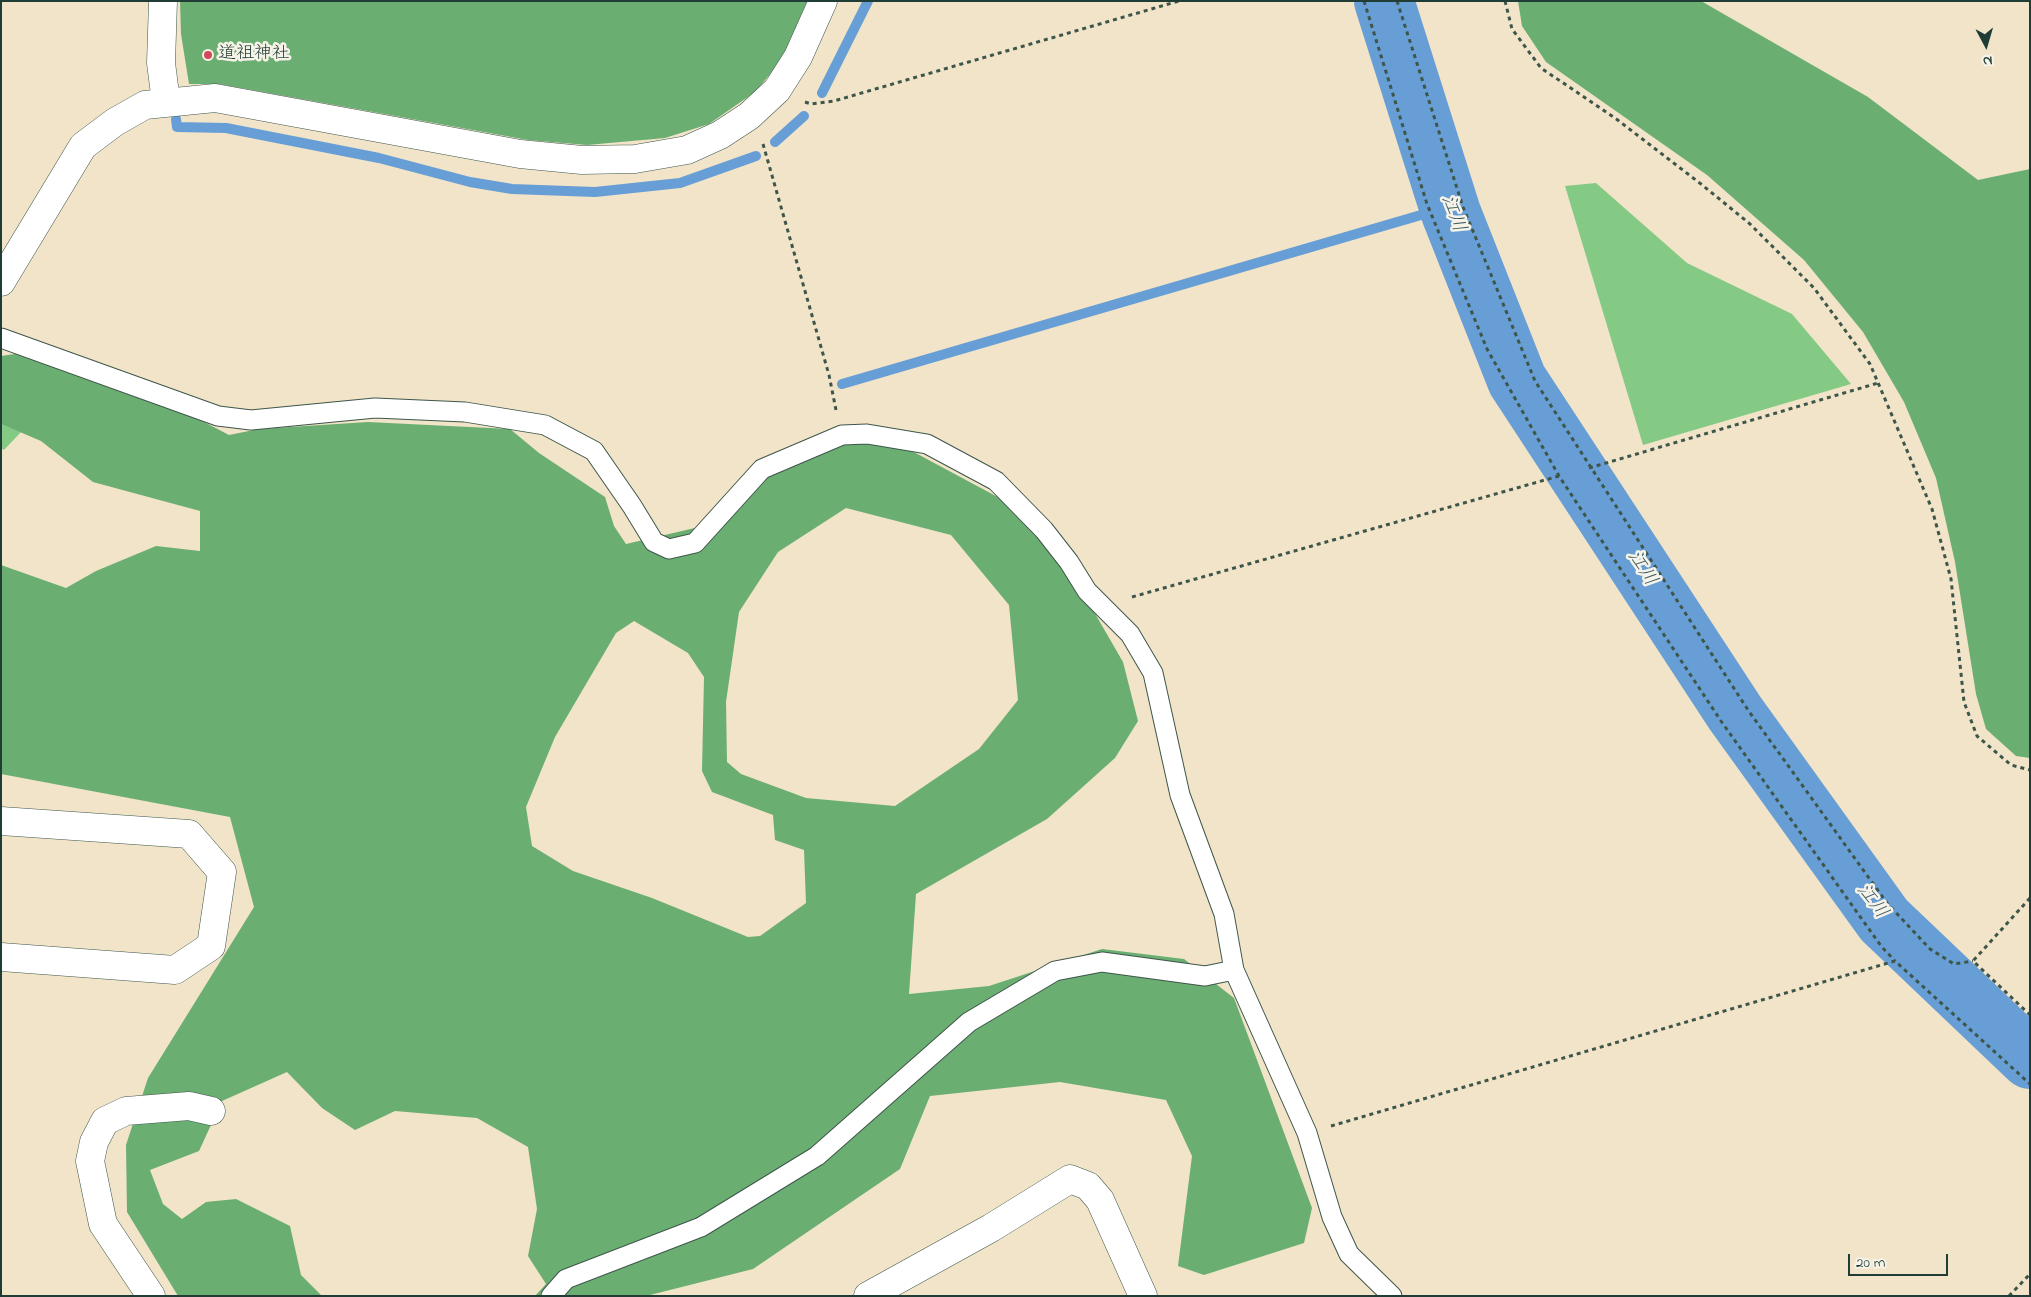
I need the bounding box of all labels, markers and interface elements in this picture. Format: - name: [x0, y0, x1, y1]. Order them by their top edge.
- north arrow: [1961, 20, 2011, 70]
- place label: 道祖神社: [218, 44, 290, 66]
- marker: 道祖神社: [202, 49, 214, 61]
- text: N: [1982, 49, 1993, 71]
- water label: 江川: [1435, 192, 1469, 236]
- water label: 江川: [1621, 547, 1661, 591]
- water label: 江川: [1850, 880, 1892, 924]
- scale bar: [1851, 1244, 1951, 1276]
- text: 20 m: [1856, 1252, 1885, 1274]

